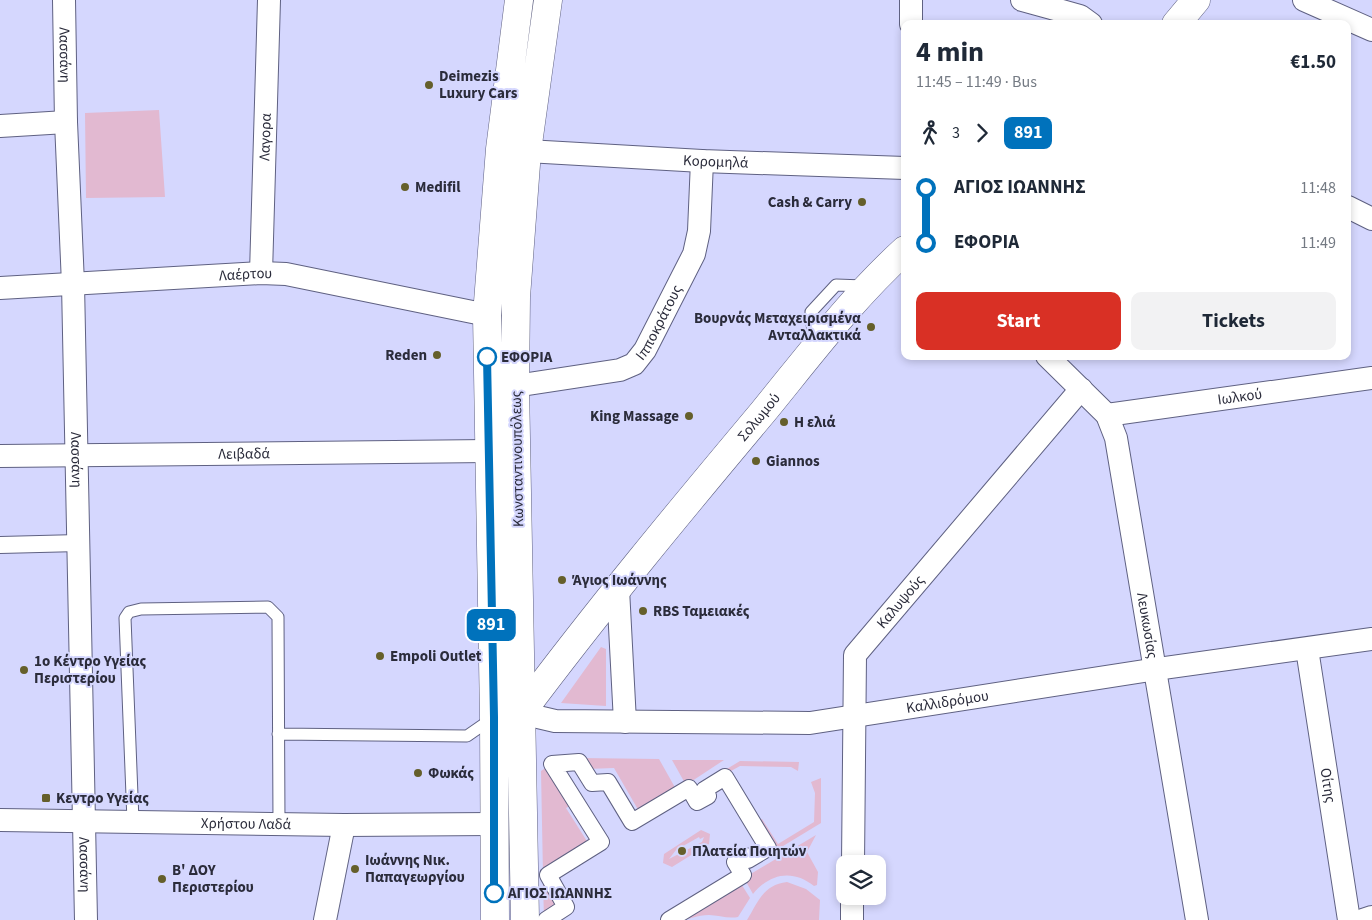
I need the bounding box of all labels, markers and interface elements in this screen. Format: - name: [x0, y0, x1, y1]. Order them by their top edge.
- street label: Λασσάνη: [53, 27, 75, 83]
- text: 4 min: [916, 32, 984, 72]
- text: €1.50: [1290, 49, 1336, 76]
- place label: Deimezis Luxury Cars: [439, 66, 518, 104]
- text: 11:45 – 11:49 · Bus: [916, 71, 1037, 93]
- marker: Deimezis Luxury Cars: [423, 79, 435, 91]
- street label: Λαγορα: [254, 112, 277, 161]
- icon: walk: [916, 119, 944, 147]
- icon: forward: [968, 119, 996, 147]
- text: 891: [1014, 120, 1042, 145]
- text: 3: [952, 122, 960, 144]
- street label: Κορομηλά: [683, 150, 749, 174]
- text: ΑΓΙΟΣ ΙΩΑΝΝΗΣ: [954, 174, 1086, 201]
- place label: Medifil: [415, 177, 461, 198]
- text: 11:48: [1300, 177, 1336, 199]
- marker: Medifil: [399, 181, 411, 193]
- place label: Cash & Carry: [768, 192, 852, 213]
- marker: Cash & Carry: [856, 196, 868, 208]
- text: ΕΦΟΡΙΑ: [954, 229, 1019, 256]
- text: 11:49: [1300, 232, 1336, 254]
- street label: Λαέρτου: [218, 263, 273, 286]
- street label: Ιπποκράτους: [631, 281, 688, 365]
- button: Start: [916, 292, 1121, 350]
- button: Tickets: [1131, 292, 1336, 350]
- place label: Βουρνάς Μεταχειρισμένα Ανταλλακτικά: [694, 308, 861, 346]
- marker: Βουρνάς Μεταχειρισμένα Ανταλλακτικά: [865, 321, 877, 333]
- place label: Reden: [385, 345, 427, 366]
- marker: ΕΦΟΡΙΑ: [477, 347, 497, 367]
- place label: ΕΦΟΡΙΑ: [501, 347, 553, 368]
- marker: Reden: [431, 349, 443, 361]
- street label: Ιωλκού: [1216, 383, 1263, 410]
- street label: Σολωμού: [733, 389, 786, 446]
- street label: Κωνσταντινουπόλεως: [506, 390, 529, 527]
- place label: King Massage: [590, 406, 679, 427]
- marker: King Massage: [683, 410, 695, 422]
- place label: Η ελιά: [794, 412, 836, 433]
- marker: Η ελιά: [778, 416, 790, 428]
- street label: Λασσάνη: [65, 432, 87, 488]
- street label: Λειβαδά: [218, 443, 270, 465]
- place label: Giannos: [766, 451, 820, 472]
- marker: Giannos: [750, 455, 762, 467]
- place label: Άγιος Ιωάννης: [572, 570, 667, 591]
- street label: Καλυψούς: [872, 570, 930, 633]
- marker: Άγιος Ιωάννης: [556, 574, 568, 586]
- street label: Λευκωσίας: [1131, 591, 1163, 661]
- place label: RBS Ταμειακές: [653, 601, 750, 622]
- marker: RBS Ταμειακές: [637, 605, 649, 617]
- line badge: 891: [462, 609, 520, 641]
- text: 891: [477, 612, 505, 637]
- place label: Empoli Outlet: [390, 646, 482, 667]
- marker: Empoli Outlet: [374, 650, 386, 662]
- place label: 1ο Κέντρο Υγείας Περιστερίου: [34, 651, 146, 689]
- marker: 1ο Κέντρο Υγείας Περιστερίου: [18, 664, 30, 676]
- street label: Καλλιδρόμου: [905, 685, 990, 719]
- place label: Φωκάς: [428, 763, 474, 784]
- marker: Φωκάς: [412, 767, 424, 779]
- street label: Οίτης: [1315, 767, 1341, 805]
- place label: Κεντρο Υγείας: [56, 788, 149, 809]
- marker: Κεντρο Υγείας: [40, 792, 52, 804]
- street label: Χρήστου Λαδά: [201, 813, 292, 835]
- street label: Λασσάνη: [73, 837, 95, 893]
- place label: Πλατεία Ποιητών: [692, 841, 806, 862]
- marker: Πλατεία Ποιητών: [676, 845, 688, 857]
- place label: Ιωάννης Νικ. Παπαγεωργίου: [365, 850, 465, 888]
- map controls: [836, 855, 886, 905]
- button: layers: [836, 855, 886, 905]
- place label: Β' ΔΟΥ Περιστερίου: [172, 860, 254, 898]
- marker: Ιωάννης Νικ. Παπαγεωργίου: [349, 863, 361, 875]
- marker: Β' ΔΟΥ Περιστερίου: [156, 873, 168, 885]
- marker: ΑΓΙΟΣ ΙΩΑΝΝΗΣ: [484, 883, 504, 903]
- place label: ΑΓΙΟΣ ΙΩΑΝΝΗΣ: [507, 883, 612, 904]

